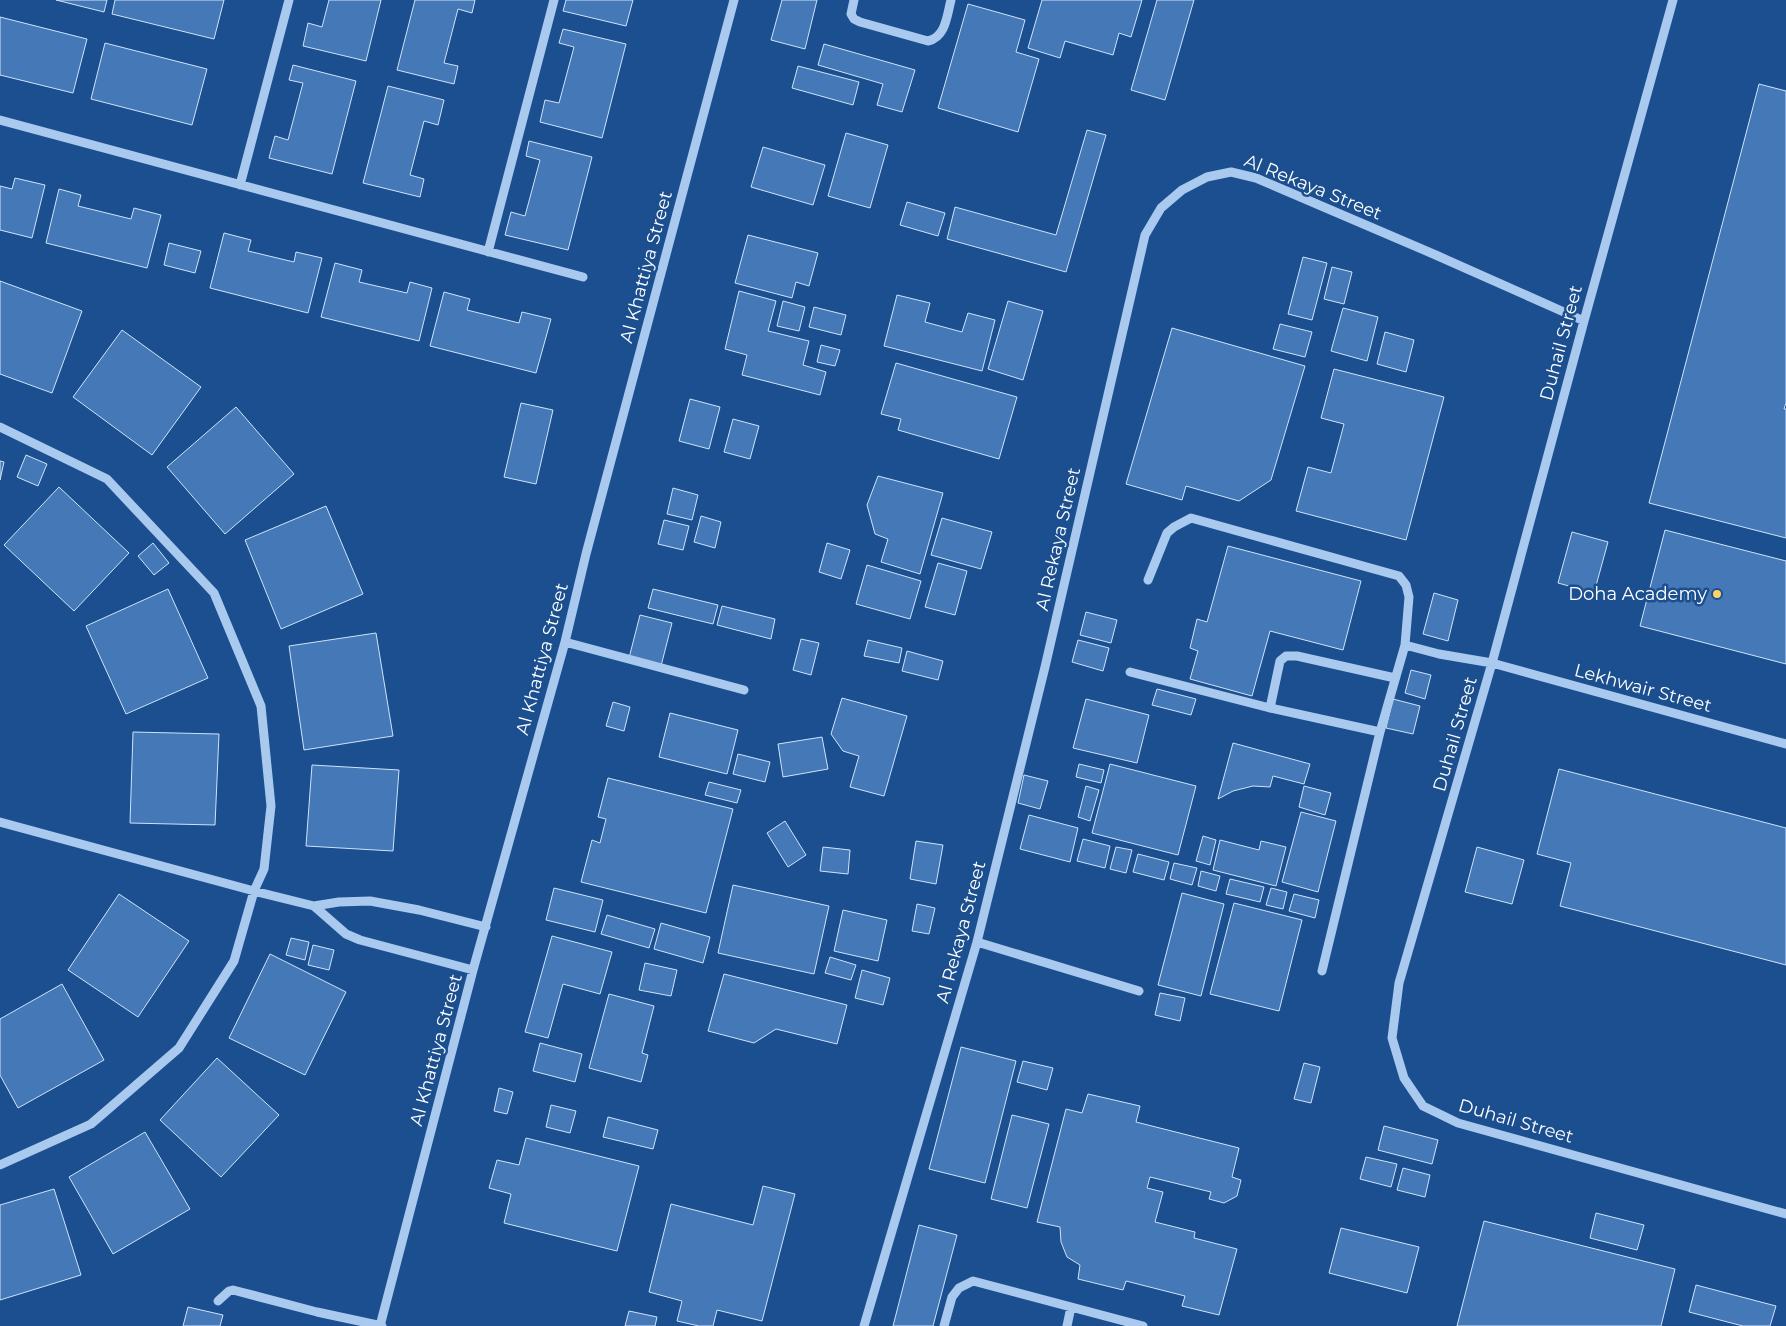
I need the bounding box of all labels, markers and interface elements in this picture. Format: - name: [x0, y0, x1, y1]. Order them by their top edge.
- street label: Al Rekaya Street: [1241, 149, 1385, 225]
- street label: Al Khattiya Street: [615, 189, 677, 345]
- street label: Duhail Street: [1535, 283, 1587, 403]
- street label: Al Rekaya Street: [1031, 465, 1085, 613]
- street label: Al Khattiya Street: [511, 581, 573, 737]
- place label: Doha Academy: [1568, 583, 1707, 605]
- marker: Doha Academy: [1711, 588, 1723, 600]
- street label: Lekhwair Street: [1572, 659, 1714, 717]
- street label: Duhail Street: [1428, 674, 1482, 794]
- street label: Al Rekaya Street: [931, 858, 991, 1006]
- street label: Al Khattiya Street: [405, 972, 467, 1128]
- street label: Duhail Street: [1456, 1094, 1576, 1148]

